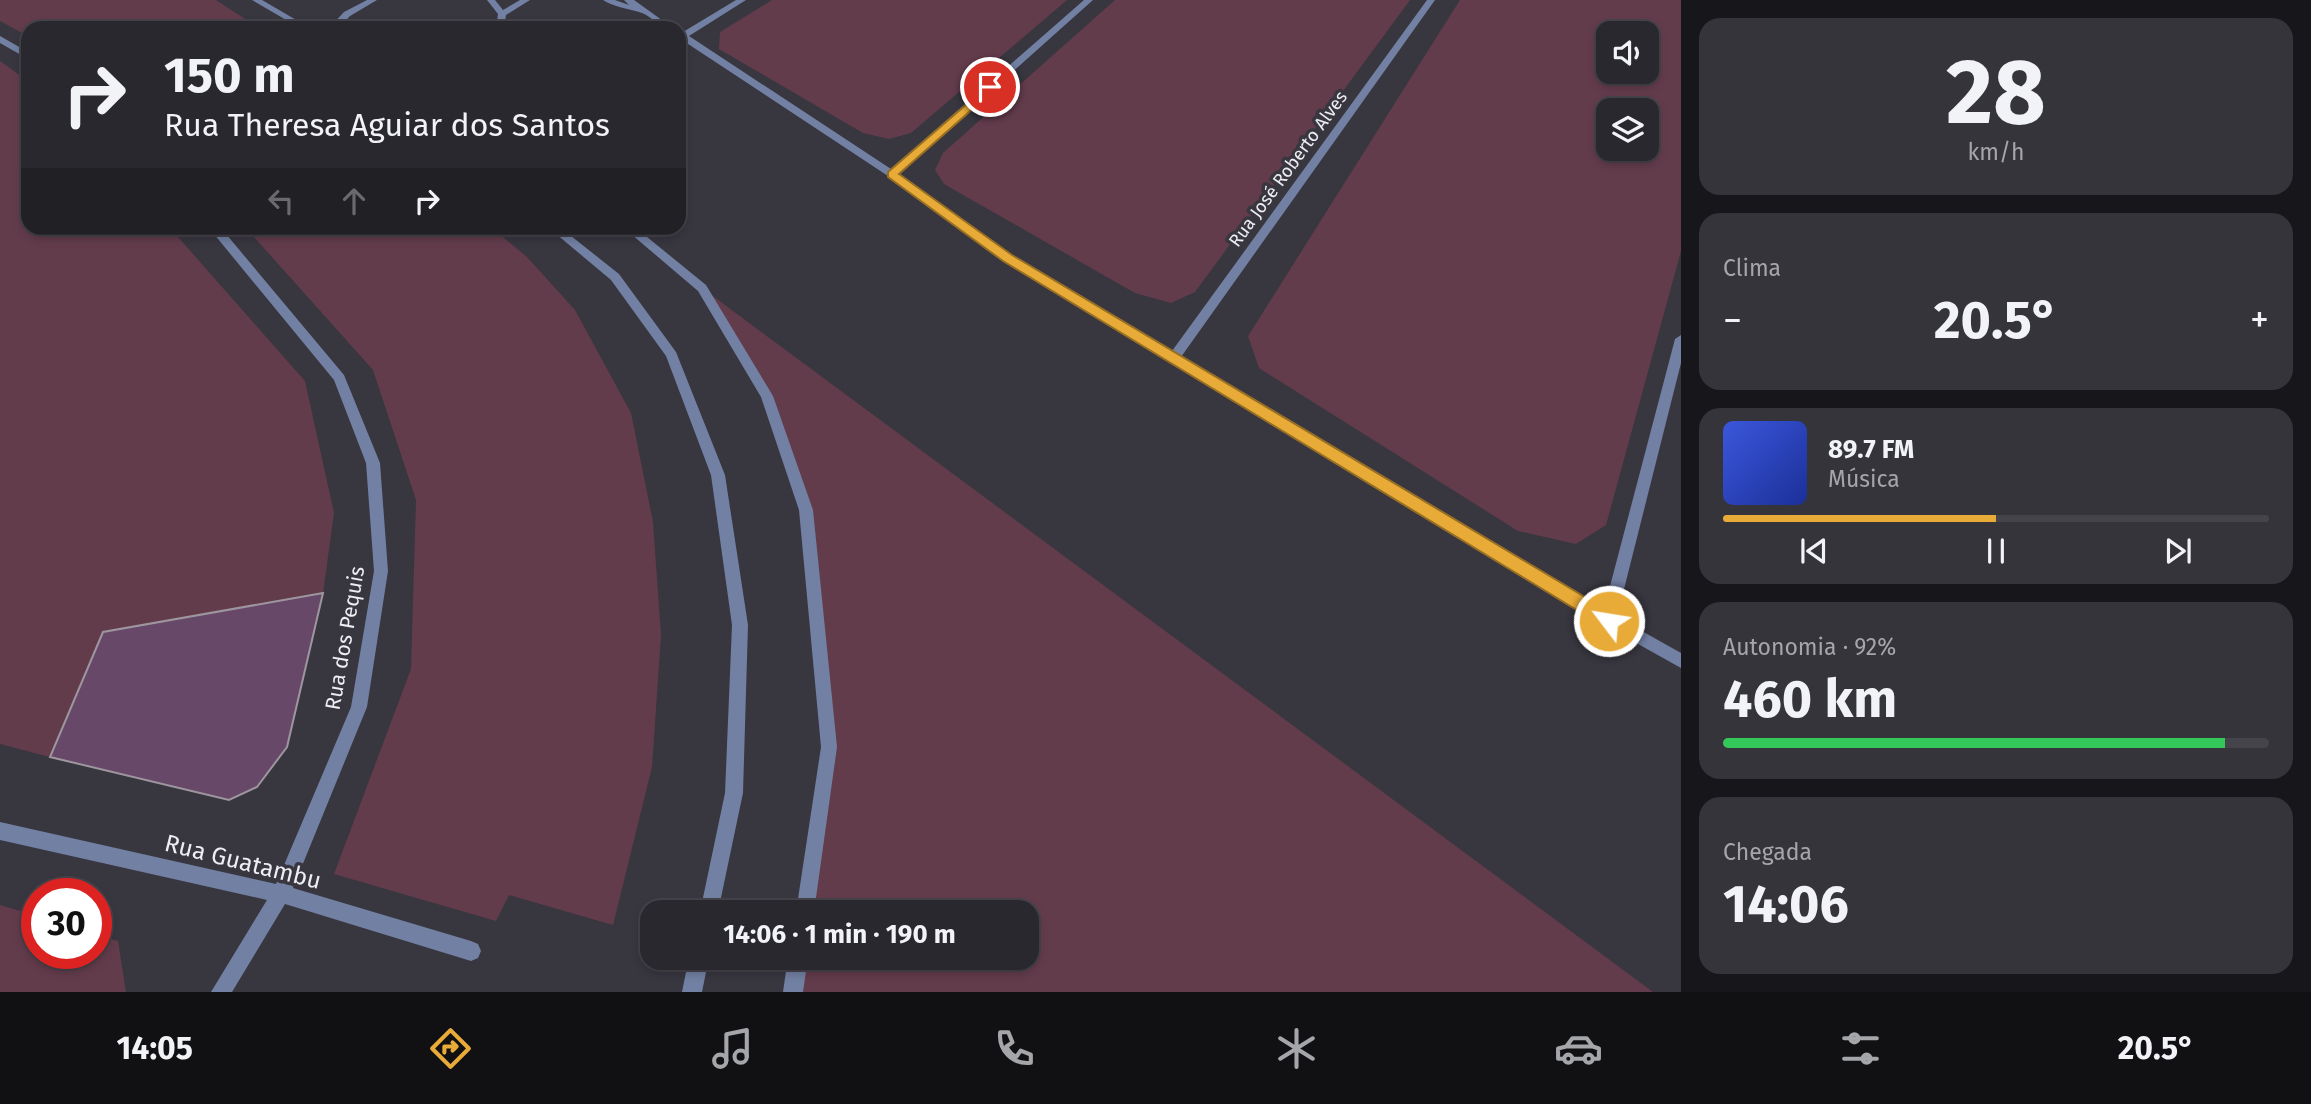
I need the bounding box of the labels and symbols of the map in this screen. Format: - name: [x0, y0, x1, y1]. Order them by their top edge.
- pin: [960, 57, 1020, 117]
- street label: Rua José Roberto Alves: [1224, 87, 1352, 251]
- street label: Rua dos Pequis: [320, 564, 370, 712]
- position arrow: [1572, 584, 1646, 658]
- street label: Rua Guatambu: [162, 829, 324, 895]
- speed limit sign: 30: [21, 878, 112, 969]

